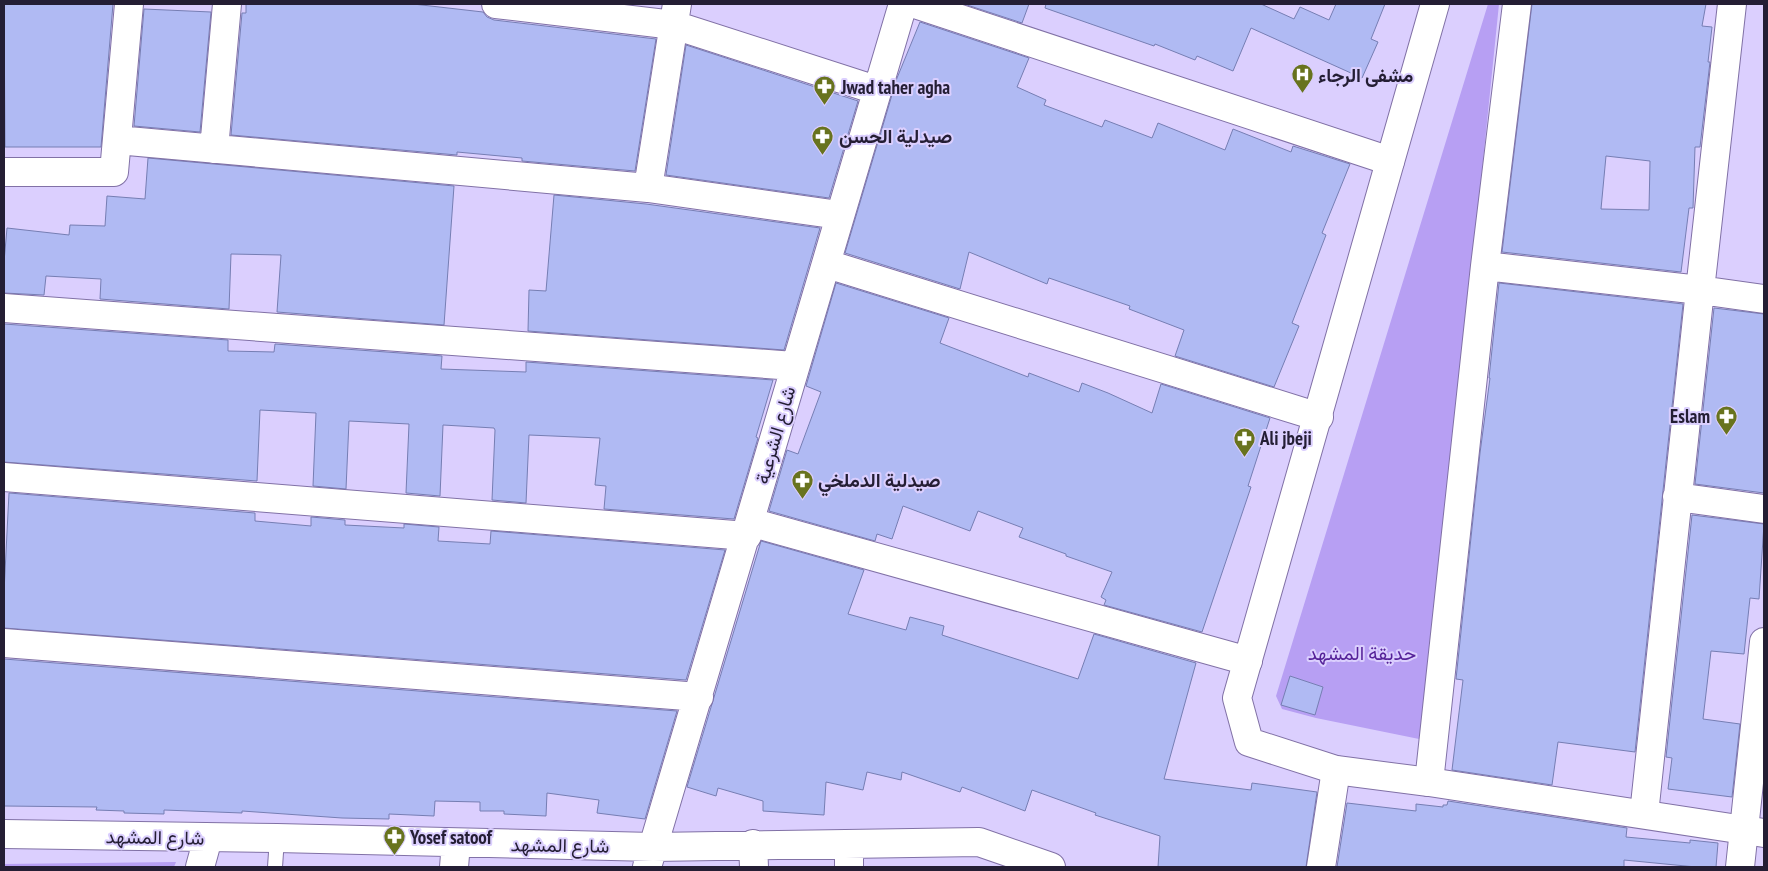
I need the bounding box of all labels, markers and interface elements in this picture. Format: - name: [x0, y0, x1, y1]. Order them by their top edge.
- hospital icon: مشفى الرجاء: [1290, 63, 1314, 94]
- place label: مشفى الرجاء: [1318, 63, 1413, 88]
- pharmacy icon: Jwad taher agha: [813, 75, 837, 106]
- place label: Jwad taher agha: [840, 75, 950, 99]
- pharmacy icon: صيدلية الحسن: [811, 124, 835, 155]
- place label: صيدلية الحسن: [839, 124, 952, 148]
- street label: شارع الشرعية: [750, 383, 801, 487]
- place label: Eslam: [1670, 404, 1710, 428]
- pharmacy icon: Eslam: [1714, 404, 1738, 435]
- pharmacy icon: Ali jbeji: [1232, 426, 1256, 457]
- place label: Ali jbeji: [1259, 426, 1312, 450]
- pharmacy icon: صيدلية الدملخي: [790, 468, 814, 499]
- place label: صيدلية الدملخي: [818, 468, 941, 497]
- park label: حديقة المشهد: [1308, 641, 1416, 665]
- street label: شارع المشهد: [105, 824, 205, 851]
- pharmacy icon: Yosef satoof: [382, 825, 406, 856]
- place label: Yosef satoof: [409, 825, 493, 849]
- street label: شارع المشهد: [510, 832, 610, 859]

